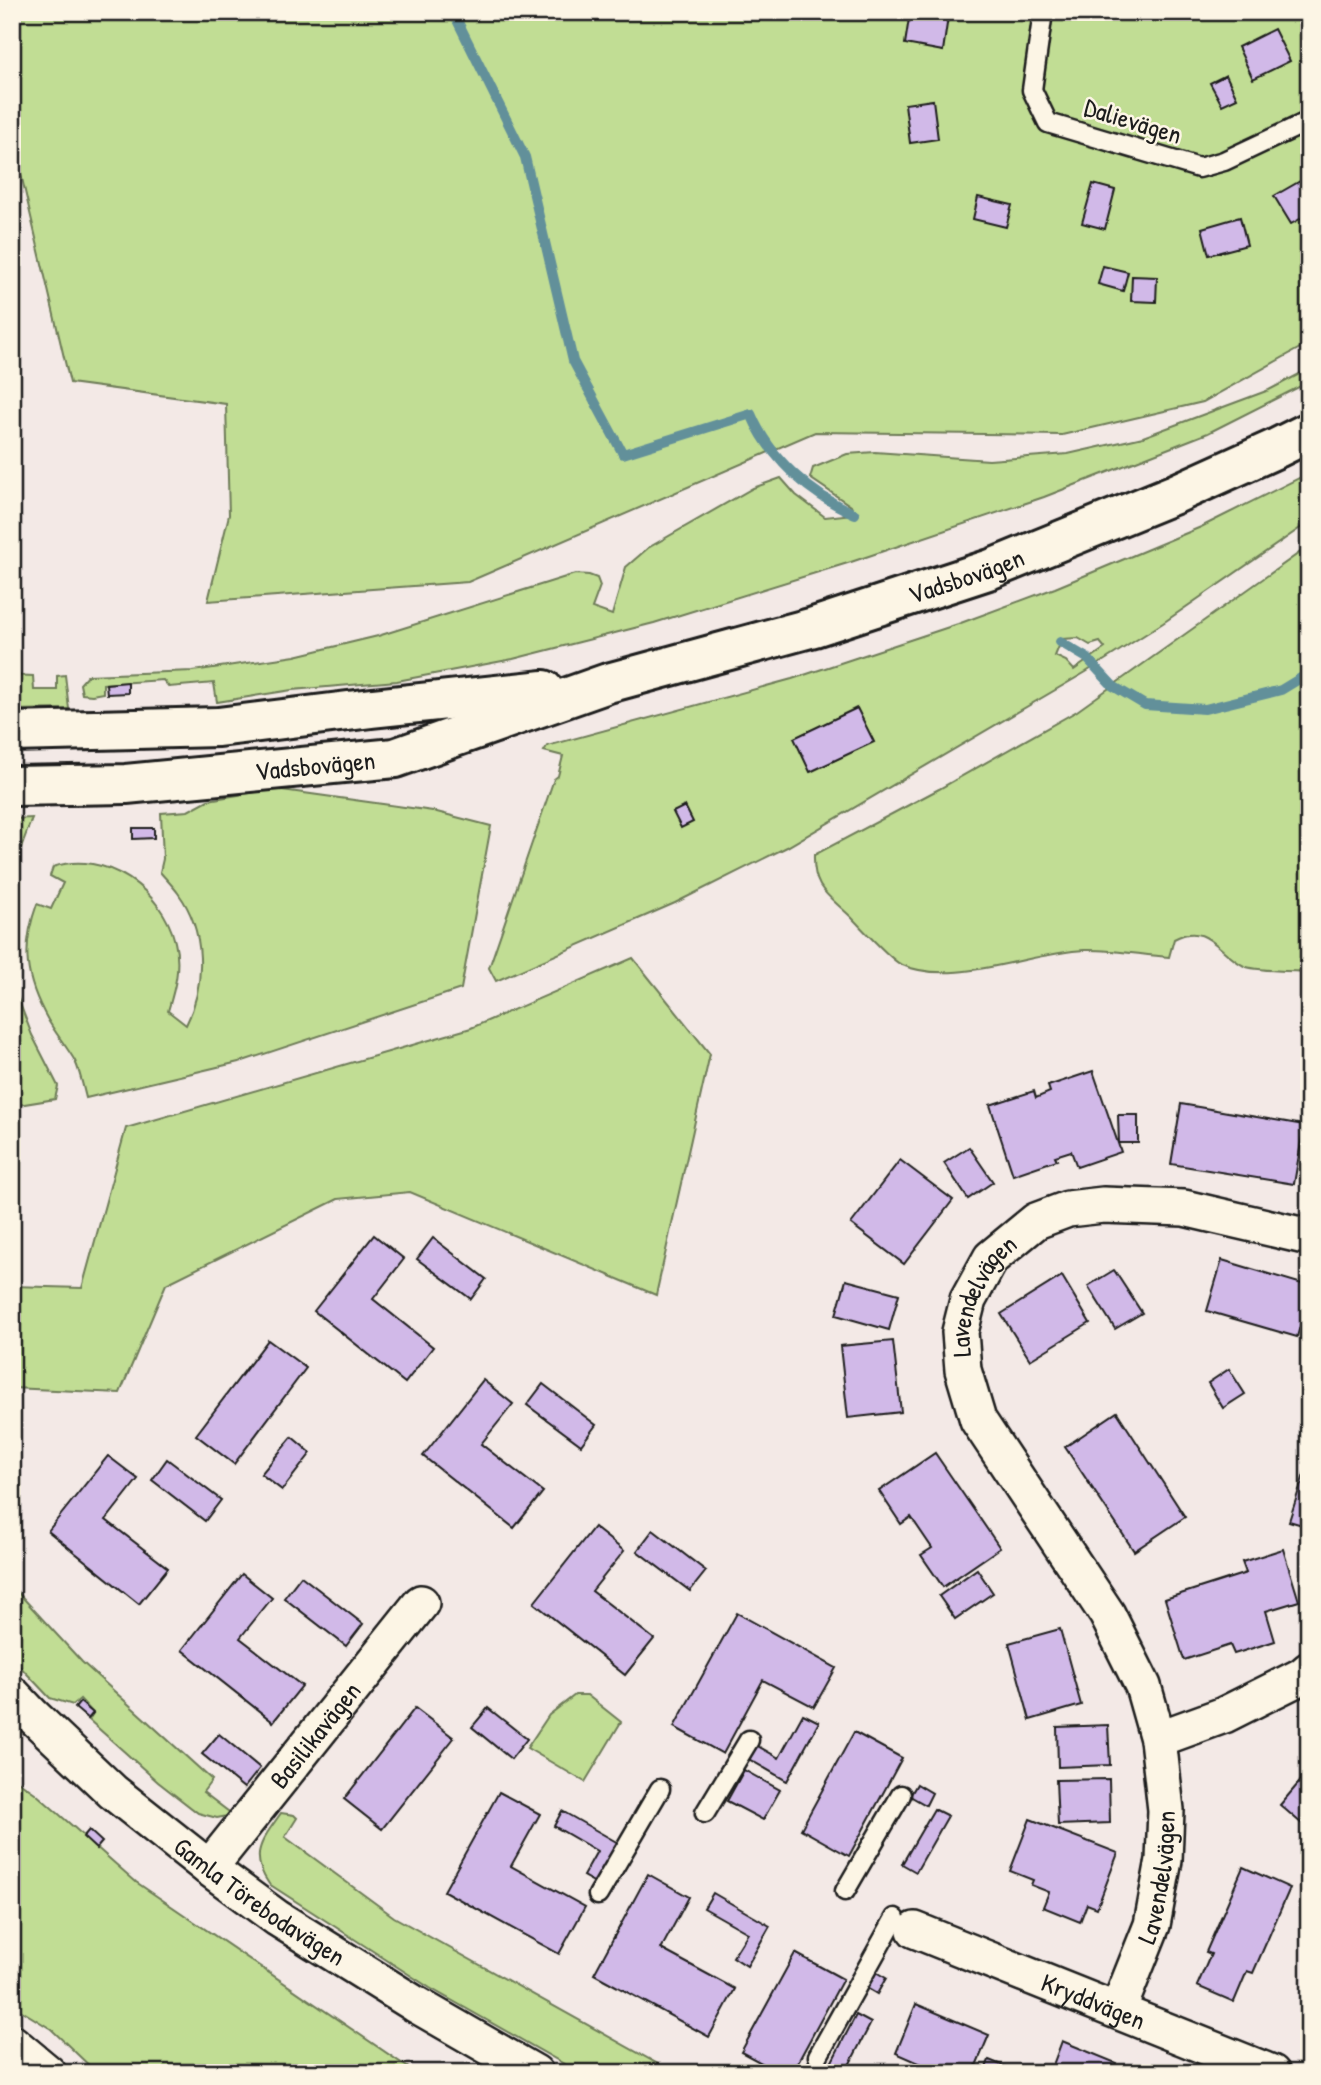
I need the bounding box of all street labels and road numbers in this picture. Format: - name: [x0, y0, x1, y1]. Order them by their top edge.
- street label: Dalievägen: [1080, 89, 1186, 152]
- street label: Vadsbovägen: [904, 539, 1029, 612]
- street label: Vadsbovägen: [253, 742, 377, 788]
- street label: Lavendelvägen: [941, 1226, 1024, 1358]
- street label: Basilikavägen: [261, 1674, 368, 1796]
- street label: Lavendelvägen: [1128, 1810, 1183, 1949]
- street label: Gamla Törebodavägen: [167, 1829, 352, 1973]
- street label: Kryddvägen: [1036, 1964, 1151, 2037]

